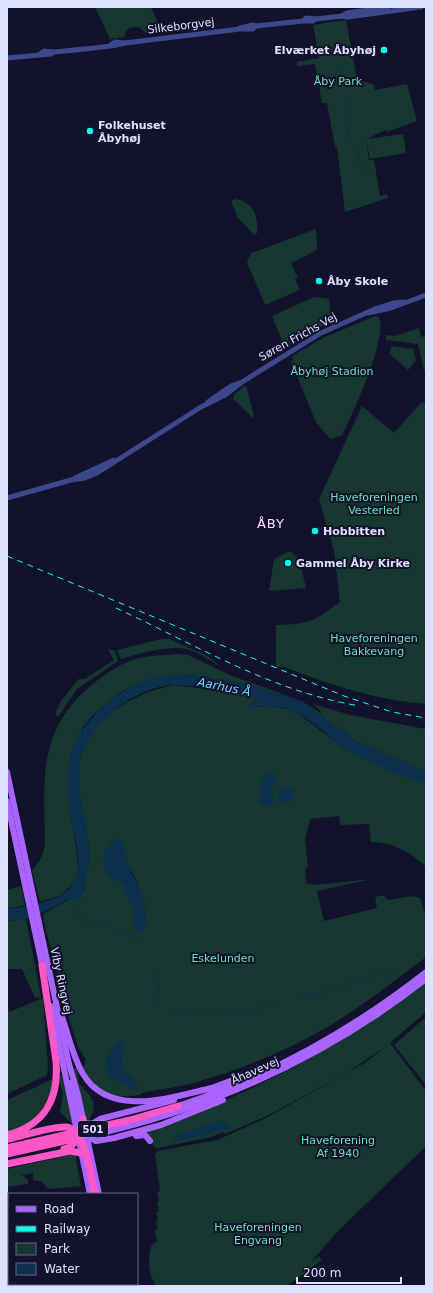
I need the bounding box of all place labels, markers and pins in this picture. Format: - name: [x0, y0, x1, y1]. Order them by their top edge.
- place label: Elværket Åbyhøj: [274, 44, 376, 57]
- marker: Elværket Åbyhøj: [379, 45, 389, 55]
- place label: Folkehuset Åbyhøj: [98, 119, 166, 145]
- marker: Folkehuset Åbyhøj: [85, 126, 95, 136]
- place label: Åby Skole: [327, 275, 388, 288]
- marker: Åby Skole: [314, 276, 324, 286]
- place label: Hobbitten: [323, 525, 385, 538]
- marker: Hobbitten: [310, 526, 320, 536]
- place label: Gammel Åby Kirke: [296, 557, 410, 570]
- marker: Gammel Åby Kirke: [283, 558, 293, 568]

